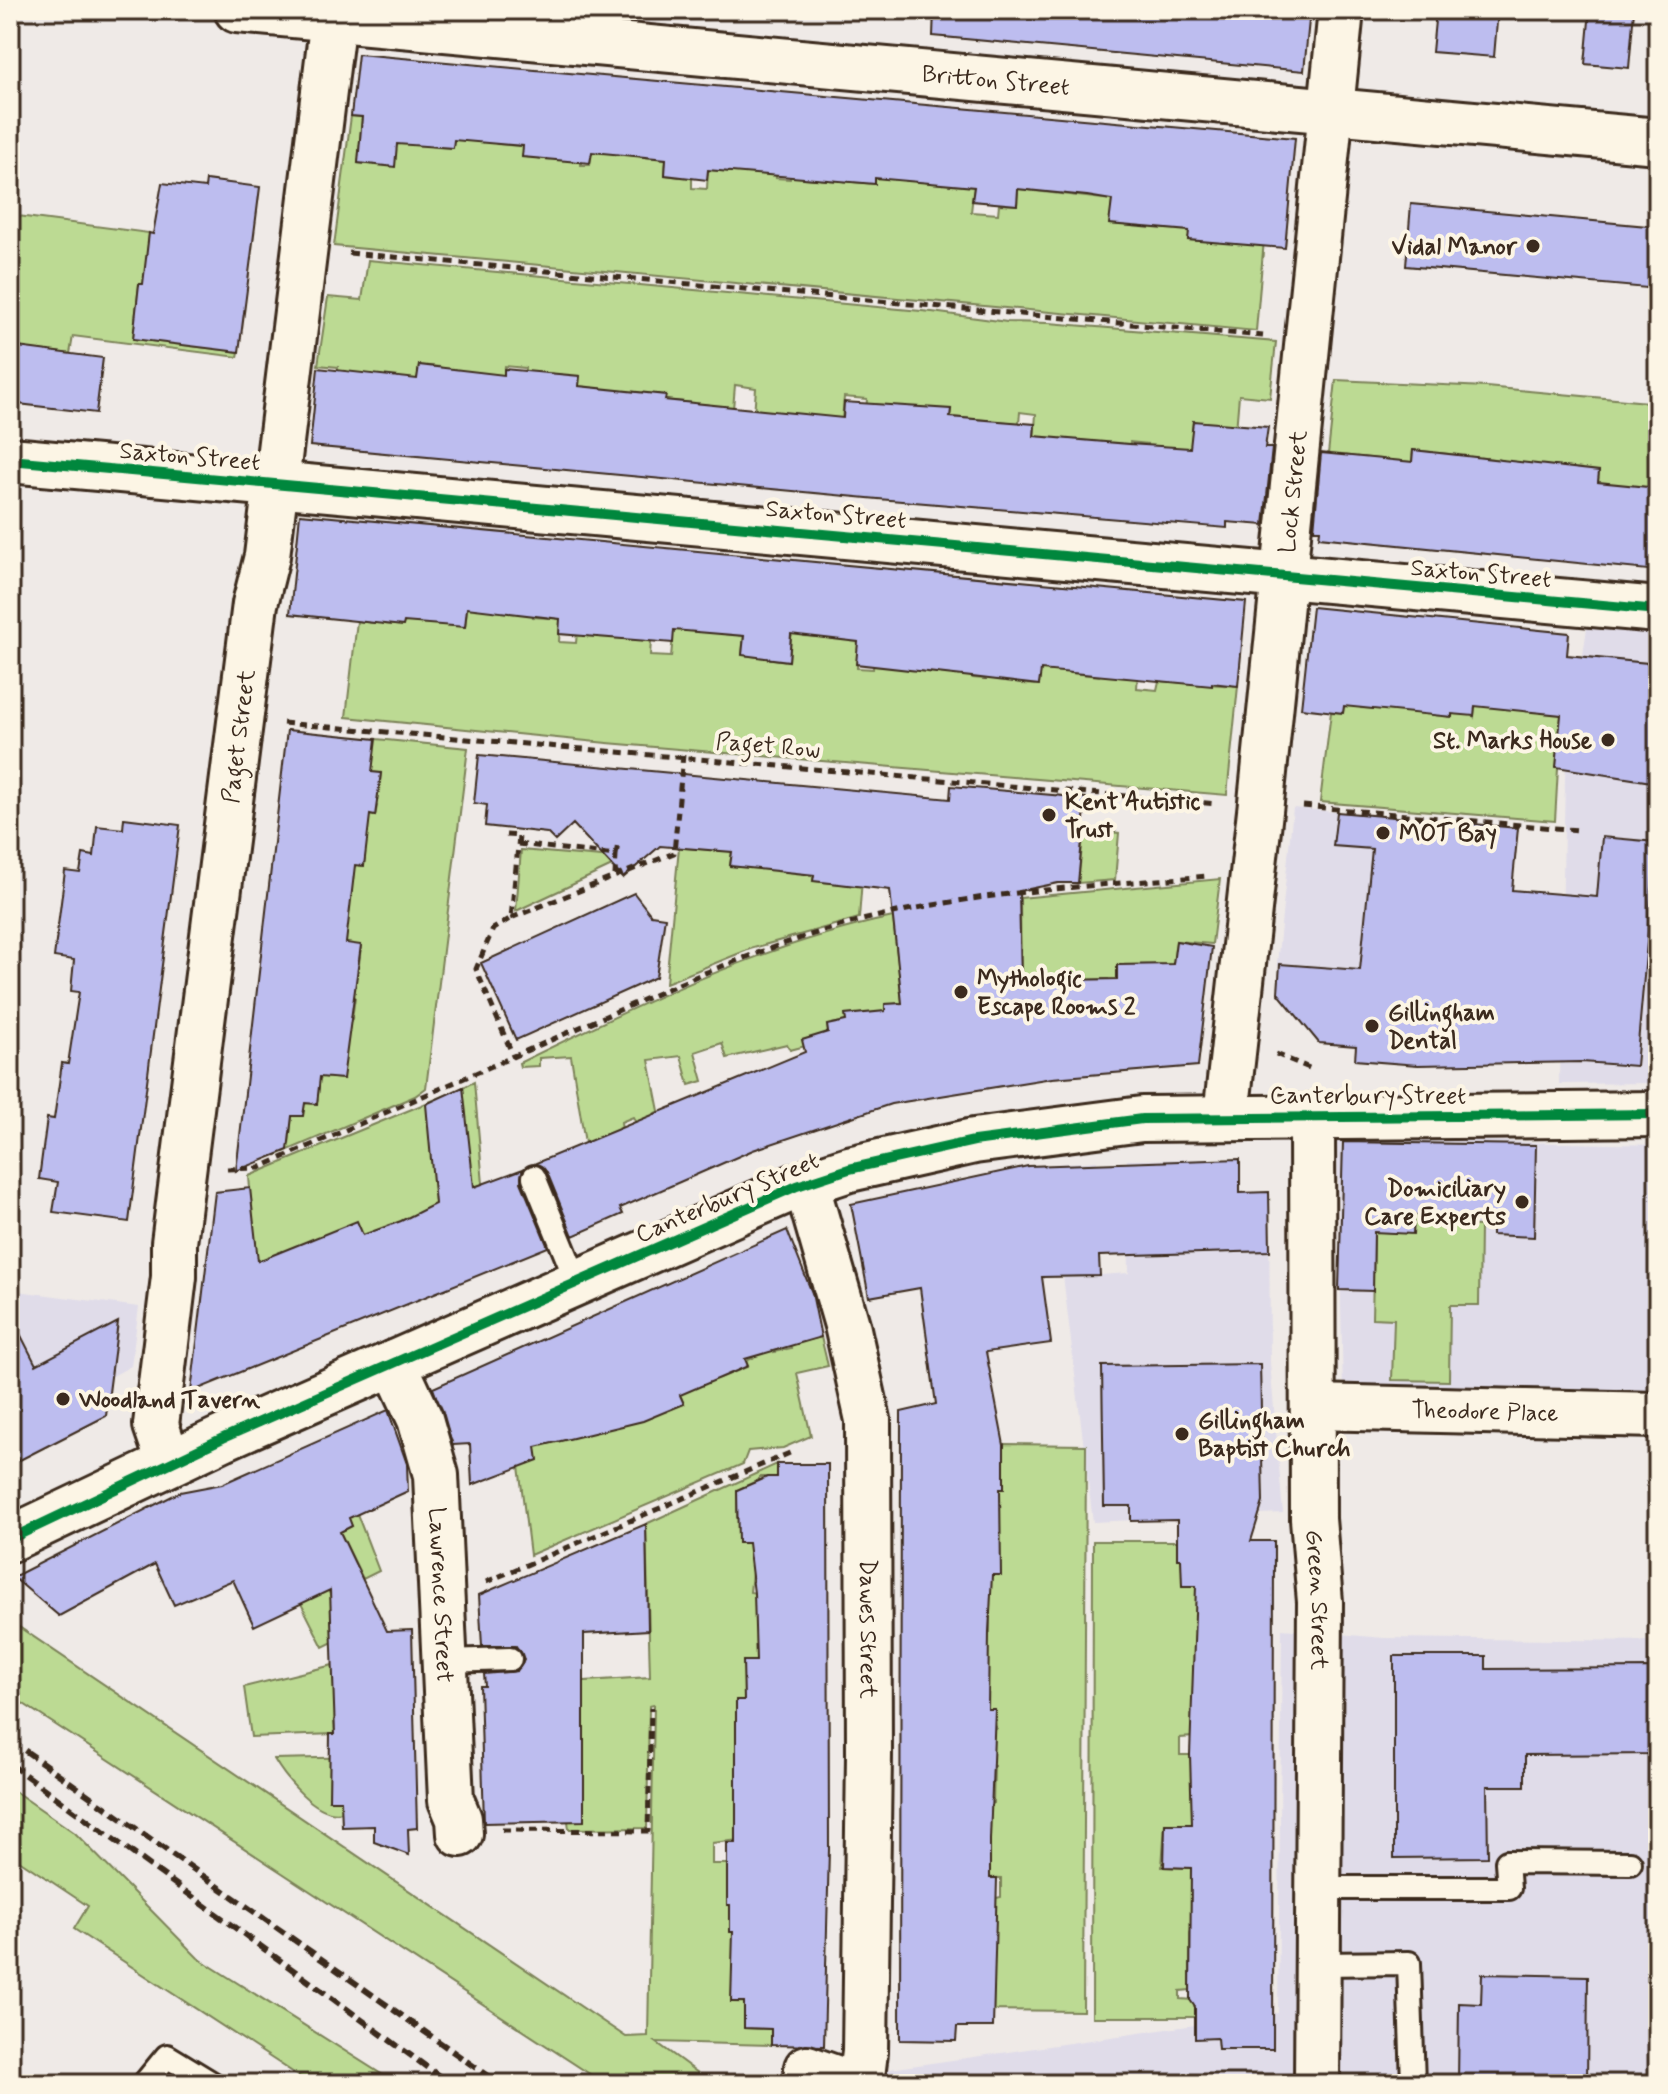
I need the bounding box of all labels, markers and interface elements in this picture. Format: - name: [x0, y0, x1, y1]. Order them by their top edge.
- street label: Britton Street: [920, 59, 1071, 104]
- place label: Vidal Manor: [1391, 232, 1518, 263]
- marker: Vidal Manor: [1524, 237, 1542, 255]
- street label: Lock Street: [1272, 429, 1315, 555]
- street label: Saxton Street: [118, 436, 262, 479]
- street label: Saxton Street: [764, 494, 908, 537]
- street label: Saxton Street: [1409, 553, 1553, 596]
- street label: Paget Street: [216, 668, 264, 805]
- street label: Paget Row: [714, 726, 821, 769]
- place label: St. Marks House: [1433, 726, 1593, 757]
- marker: St. Marks House: [1599, 731, 1617, 749]
- place label: Kent Autistic Trust: [1065, 787, 1201, 846]
- marker: Kent Autistic Trust: [1040, 806, 1058, 824]
- place label: MOT Bay: [1399, 819, 1497, 850]
- marker: MOT Bay: [1374, 824, 1392, 842]
- place label: Mythologic Escape Rooms 2: [977, 964, 1136, 1023]
- marker: Mythologic Escape Rooms 2: [952, 983, 970, 1001]
- place label: Gillingham Dental: [1388, 998, 1495, 1057]
- marker: Gillingham Dental: [1363, 1017, 1381, 1035]
- street label: Canterbury Street: [1270, 1081, 1466, 1112]
- street label: Canterbury Street: [631, 1146, 824, 1251]
- place label: Domiciliary Care Experts: [1364, 1174, 1506, 1233]
- marker: Domiciliary Care Experts: [1513, 1193, 1531, 1211]
- place label: Woodland Tavern: [78, 1385, 260, 1416]
- marker: Woodland Tavern: [54, 1390, 72, 1408]
- street label: Theodore Place: [1411, 1395, 1559, 1430]
- place label: Gillingham Baptist Church: [1198, 1406, 1351, 1465]
- marker: Gillingham Baptist Church: [1173, 1425, 1191, 1443]
- street label: Lawrence Street: [420, 1506, 460, 1683]
- street label: Green Street: [1297, 1528, 1334, 1670]
- street label: Dawes Street: [851, 1559, 883, 1699]

